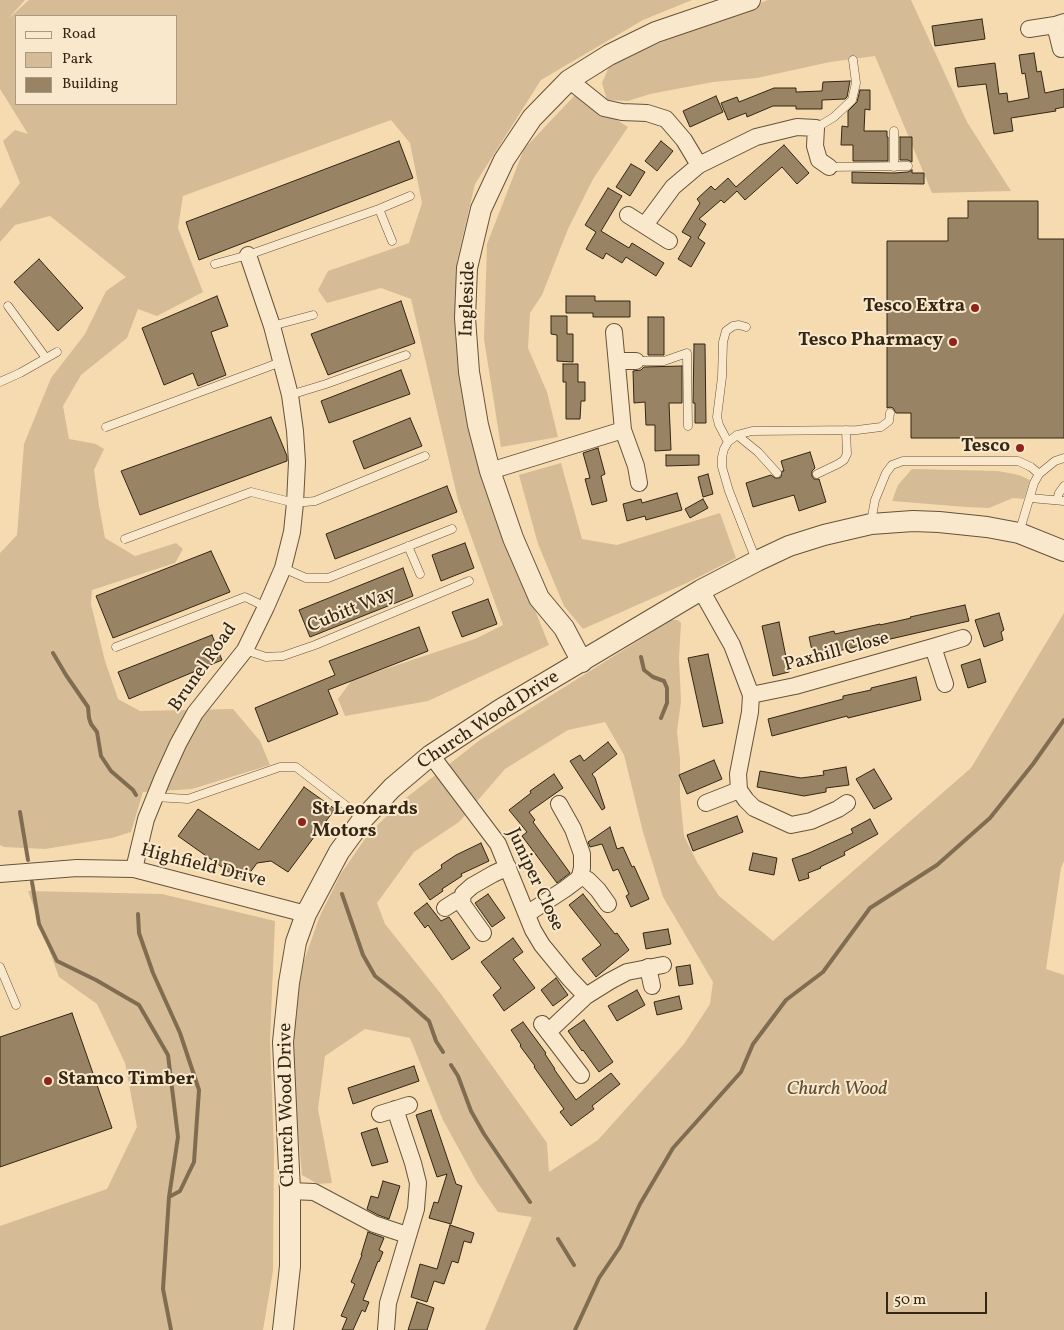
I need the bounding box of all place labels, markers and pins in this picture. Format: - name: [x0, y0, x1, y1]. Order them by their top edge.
- place label: Tesco Extra: [863, 297, 965, 319]
- marker: Tesco Extra: [969, 302, 981, 314]
- place label: Tesco Pharmacy: [798, 331, 943, 353]
- marker: Tesco Pharmacy: [947, 336, 959, 348]
- place label: Tesco: [961, 437, 1010, 459]
- marker: Tesco: [1014, 442, 1026, 454]
- place label: St Leonards Motors: [312, 800, 418, 844]
- marker: St Leonards Motors: [296, 816, 308, 828]
- place label: Stamco Timber: [58, 1070, 194, 1092]
- marker: Stamco Timber: [42, 1075, 54, 1087]

